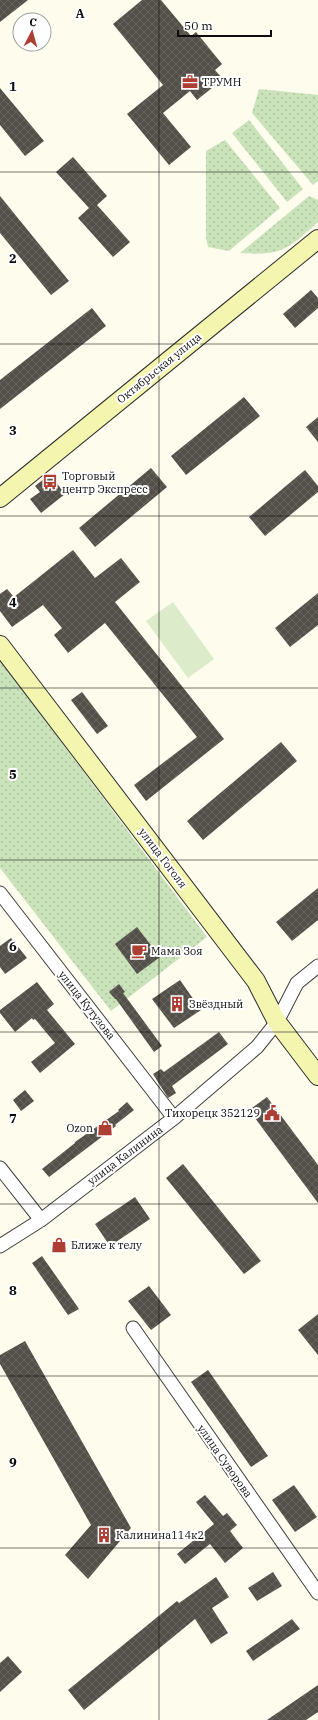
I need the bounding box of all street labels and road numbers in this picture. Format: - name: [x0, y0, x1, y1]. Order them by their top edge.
- street label: Октябрьская улица: [114, 330, 204, 406]
- street label: улица Гоголя: [136, 825, 190, 891]
- street label: улица Кутузова: [56, 968, 118, 1042]
- street label: улица Калинина: [85, 1122, 165, 1188]
- street label: улица Суворова: [195, 1422, 255, 1500]

